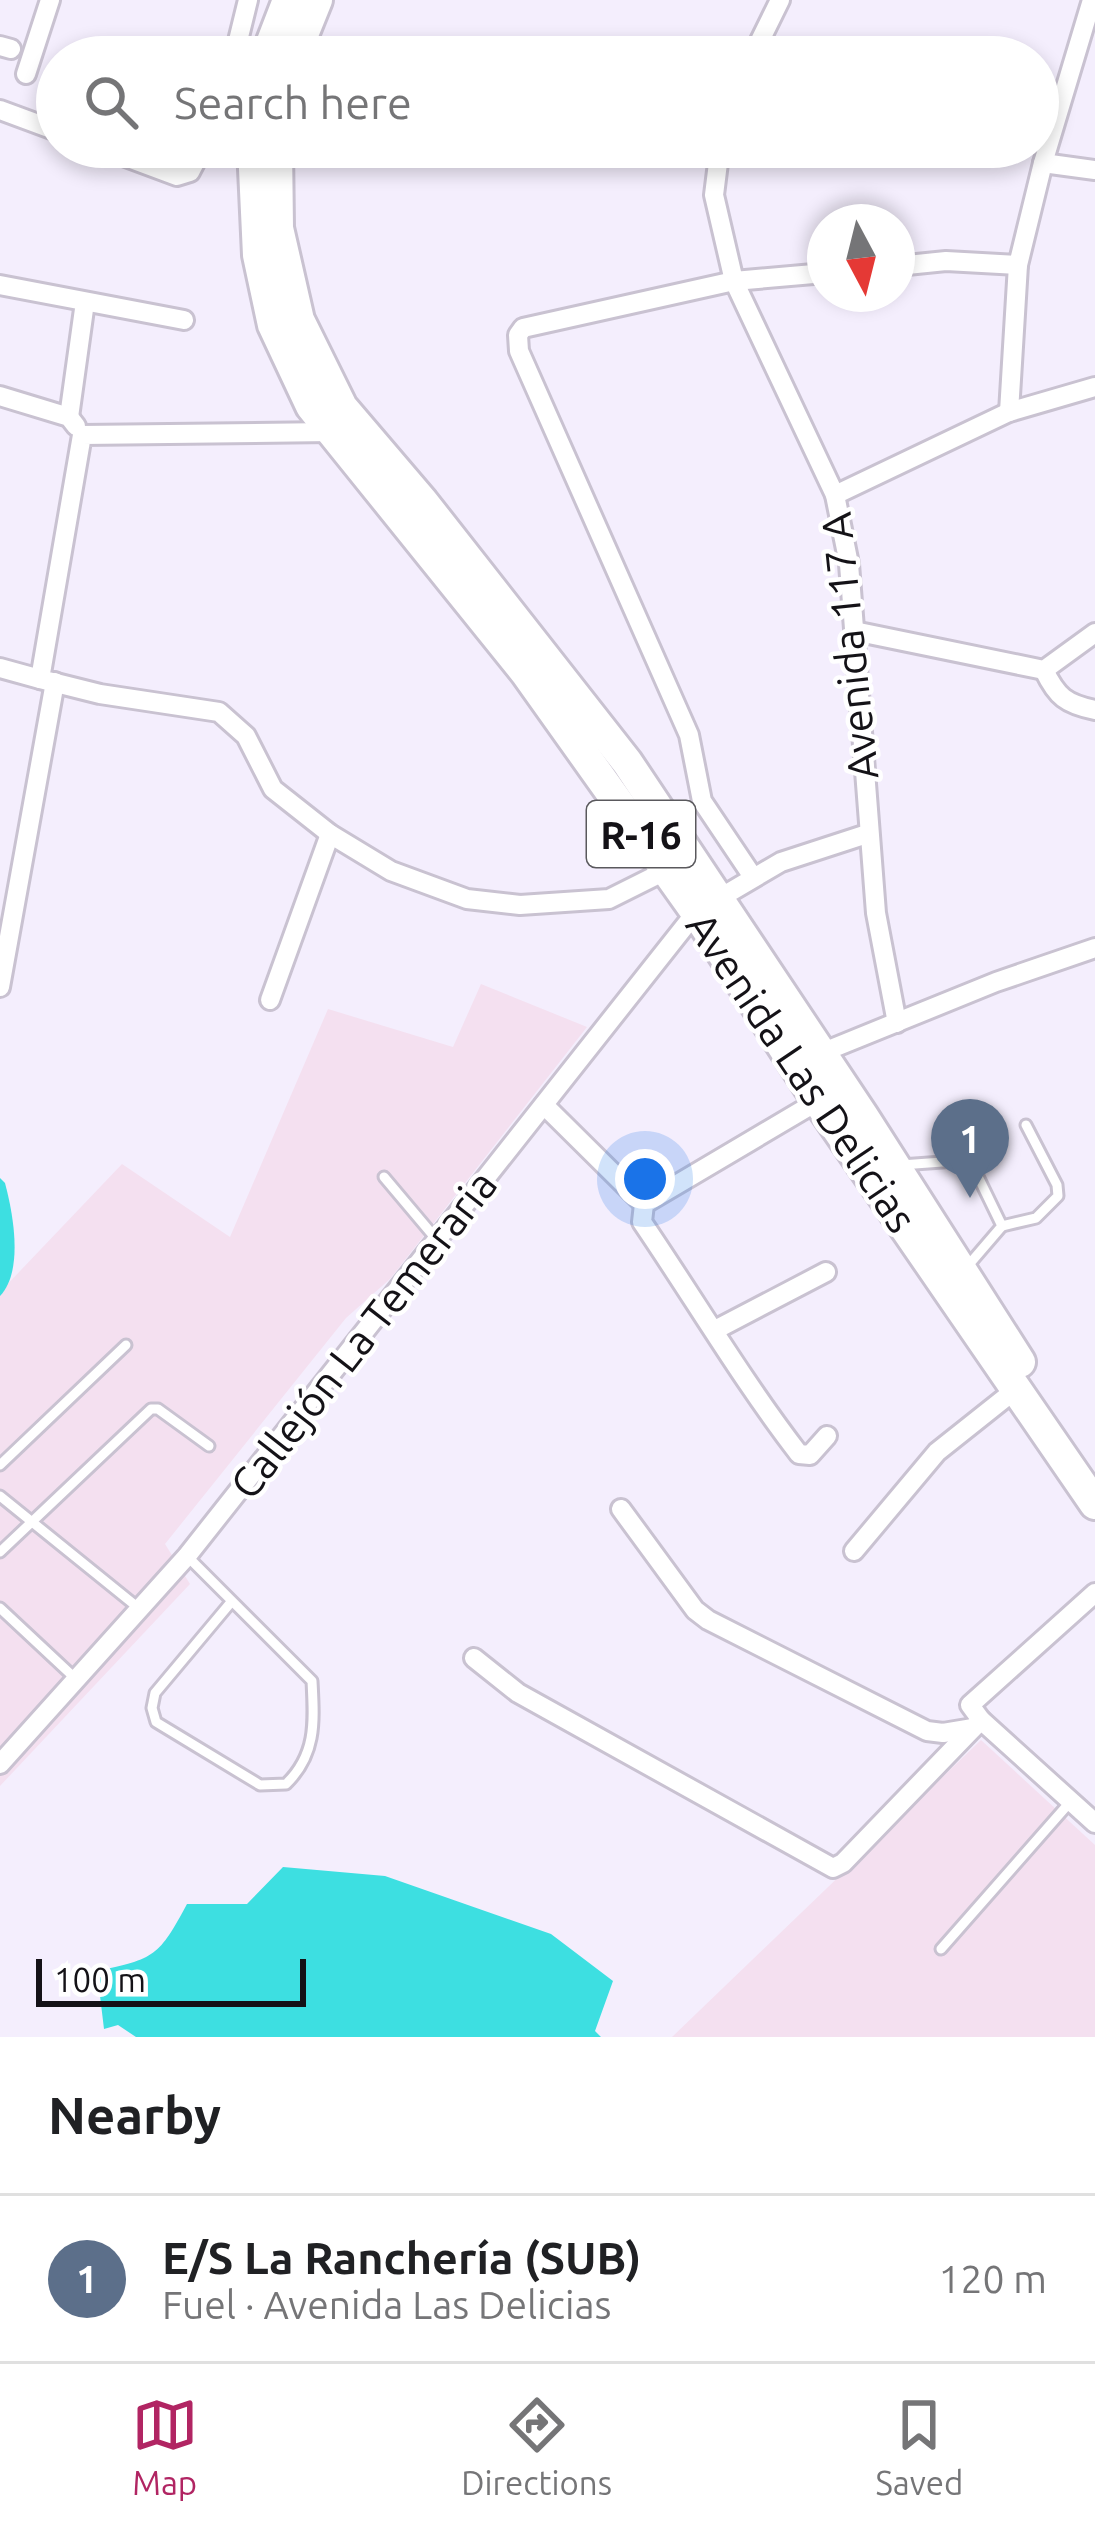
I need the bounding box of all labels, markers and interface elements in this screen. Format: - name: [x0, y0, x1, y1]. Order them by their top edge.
- search box: [36, 36, 1059, 168]
- icon: search: [78, 69, 144, 135]
- text: Search here: [174, 77, 412, 128]
- north arrow: [807, 204, 915, 312]
- street label: Avenida 117 A: [812, 510, 886, 782]
- road number: R-16: [587, 801, 695, 867]
- street label: Avenida Las Delicias: [678, 904, 926, 1240]
- pin: 1: [931, 1099, 1009, 1198]
- your location: [615, 1149, 675, 1209]
- street label: Callejón La Temeraria: [221, 1161, 505, 1507]
- scale bar: [36, 1953, 306, 2006]
- text: 100 m: [54, 1961, 146, 1998]
- text: Nearby: [48, 2086, 221, 2144]
- text: E/S La Ranchería (SUB): [162, 2232, 641, 2283]
- text: 1: [76, 2257, 98, 2300]
- text: 120 m: [938, 2257, 1047, 2300]
- text: Fuel · Avenida Las Delicias: [162, 2283, 611, 2326]
- tab: Map: [132, 2392, 198, 2501]
- tab: Directions: [461, 2392, 612, 2501]
- tab: Saved: [875, 2392, 963, 2501]

